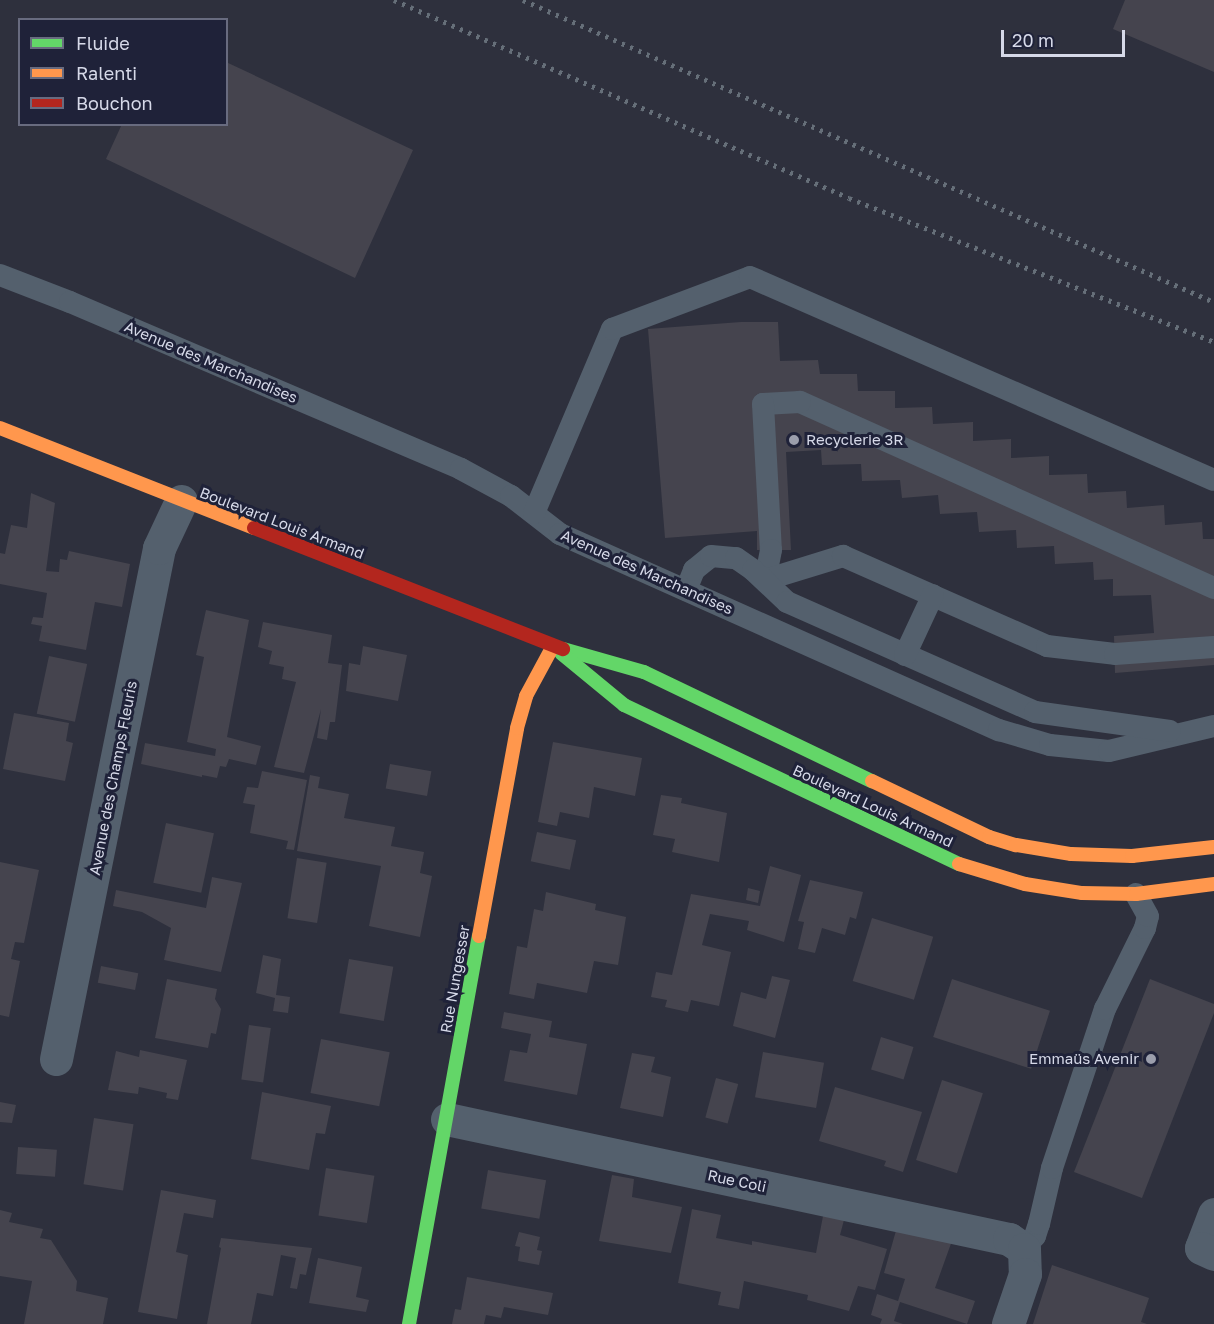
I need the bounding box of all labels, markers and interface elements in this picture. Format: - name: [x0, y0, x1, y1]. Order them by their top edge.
- legend: [18, 18, 228, 126]
- scale bar: [1004, 18, 1128, 56]
- text: 20 m: [1012, 29, 1054, 51]
- text: Fluide: [76, 32, 130, 54]
- text: Ralenti: [76, 62, 137, 84]
- text: Bouchon: [76, 92, 153, 114]
- street label: Avenue des Marchandises: [122, 317, 300, 407]
- place label: Recyclerie 3R: [806, 431, 904, 449]
- marker: Recyclerie 3R: [787, 433, 801, 447]
- street label: Boulevard Louis Armand: [197, 483, 367, 563]
- street label: Avenue des Marchandises: [558, 526, 736, 618]
- street label: Avenue des Champs Fleuris: [85, 679, 141, 877]
- street label: Boulevard Louis Armand: [790, 761, 956, 851]
- street label: Rue Nungesser: [437, 924, 473, 1034]
- place label: Emmaüs Avenir: [1029, 1050, 1139, 1068]
- marker: Emmaüs Avenir: [1144, 1052, 1158, 1066]
- street label: Rue Coli: [706, 1166, 768, 1196]

